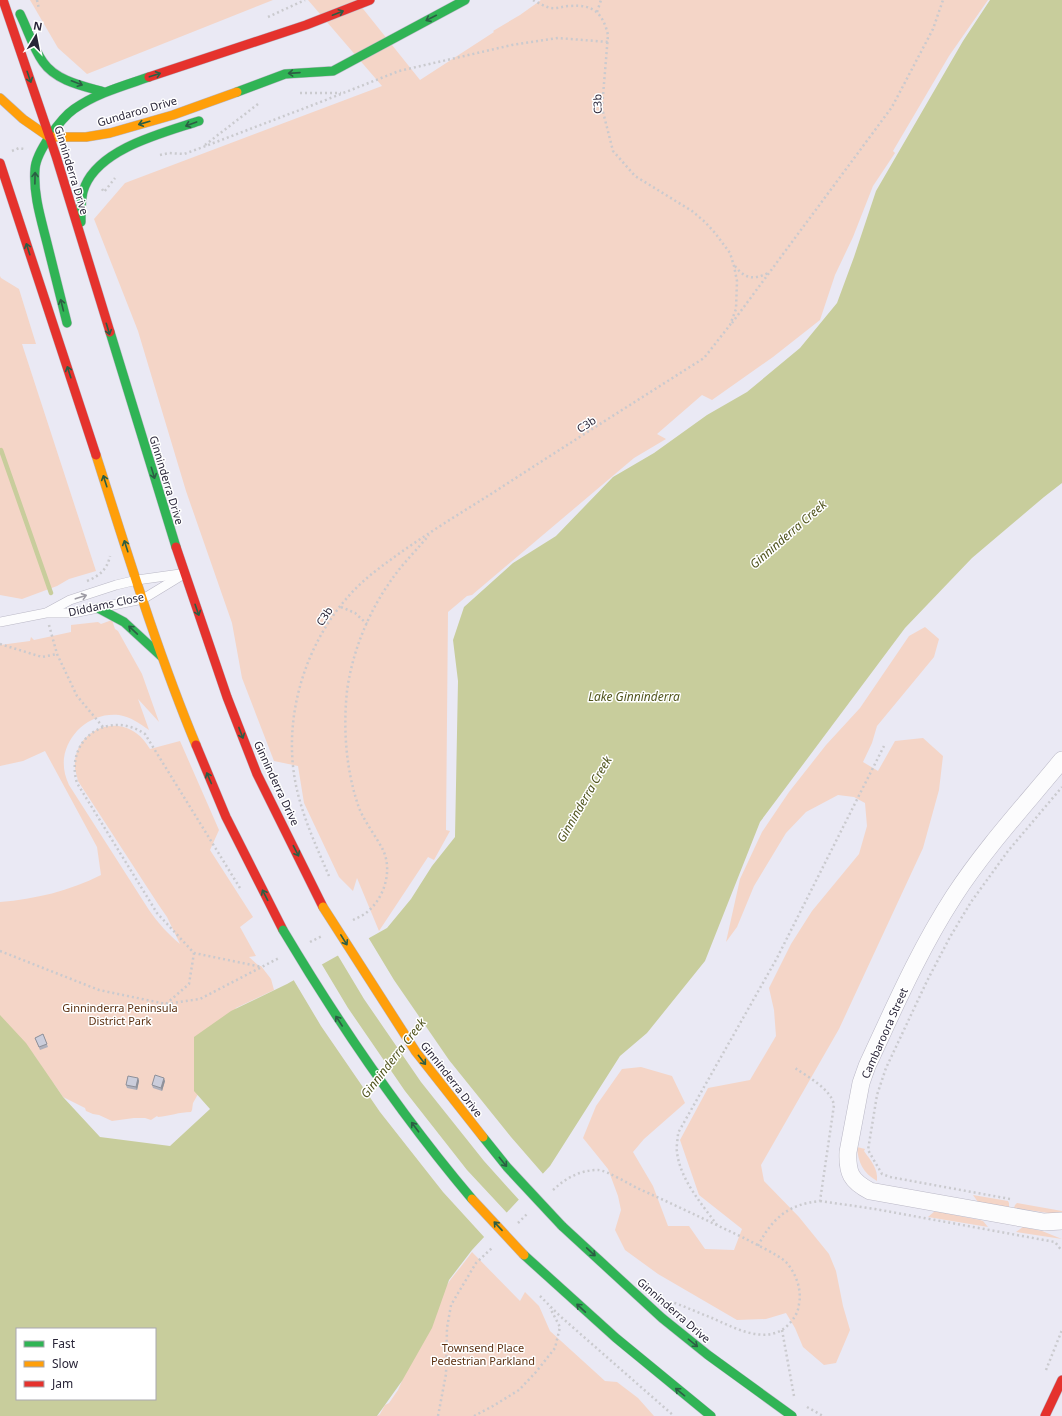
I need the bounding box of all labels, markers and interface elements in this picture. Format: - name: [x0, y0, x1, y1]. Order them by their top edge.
- one-way arrow: [331, 8, 343, 16]
- one-way arrow: [425, 15, 437, 22]
- north arrow: [16, 16, 56, 56]
- text: N: [32, 17, 44, 34]
- one-way arrow: [26, 70, 33, 83]
- one-way arrow: [288, 70, 301, 77]
- one-way arrow: [148, 71, 161, 78]
- one-way arrow: [70, 80, 82, 88]
- street label: Gundaroo Drive: [95, 92, 179, 130]
- street label: C3b: [589, 94, 605, 114]
- one-way arrow: [138, 120, 151, 127]
- one-way arrow: [186, 120, 198, 128]
- street label: Ginninderra Drive: [51, 124, 93, 216]
- one-way arrow: [31, 172, 39, 185]
- one-way arrow: [24, 243, 31, 256]
- one-way arrow: [58, 299, 65, 312]
- one-way arrow: [105, 323, 113, 335]
- one-way arrow: [65, 366, 72, 379]
- street label: C3b: [574, 412, 599, 436]
- street label: Ginninderra Drive: [146, 434, 188, 526]
- one-way arrow: [149, 466, 157, 478]
- one-way arrow: [101, 474, 108, 487]
- water label: Ginninderra Creek: [746, 495, 831, 572]
- one-way arrow: [122, 540, 129, 553]
- street label: Diddams Close: [67, 589, 145, 619]
- one-way arrow: [74, 592, 86, 600]
- street label: C3b: [312, 603, 336, 628]
- one-way arrow: [193, 604, 201, 616]
- one-way arrow: [128, 626, 139, 635]
- water label: Lake Ginninderra: [588, 688, 680, 705]
- one-way arrow: [238, 727, 246, 739]
- street label: Ginninderra Drive: [251, 738, 303, 828]
- water label: Ginninderra Creek: [552, 752, 616, 845]
- one-way arrow: [205, 772, 213, 784]
- one-way arrow: [293, 845, 300, 857]
- one-way arrow: [261, 889, 268, 901]
- one-way arrow: [340, 934, 348, 945]
- street label: Cambaroora Street: [857, 985, 911, 1081]
- park label: Ginninderra Peninsula District Park: [62, 1000, 178, 1028]
- water label: Ginninderra Creek: [356, 1014, 430, 1101]
- one-way arrow: [335, 1016, 343, 1027]
- street label: Ginninderra Drive: [418, 1038, 486, 1120]
- one-way arrow: [418, 1055, 427, 1066]
- one-way arrow: [410, 1121, 419, 1132]
- one-way arrow: [499, 1157, 507, 1168]
- one-way arrow: [493, 1221, 503, 1231]
- one-way arrow: [585, 1248, 596, 1257]
- street label: Ginninderra Drive: [634, 1274, 714, 1346]
- one-way arrow: [576, 1303, 586, 1313]
- legend: [16, 1328, 156, 1400]
- text: Fast: [52, 1335, 76, 1352]
- one-way arrow: [687, 1339, 698, 1347]
- park label: Townsend Place Pedestrian Parkland: [431, 1340, 535, 1368]
- text: Slow: [52, 1355, 79, 1372]
- text: Jam: [51, 1375, 73, 1392]
- one-way arrow: [675, 1388, 686, 1397]

